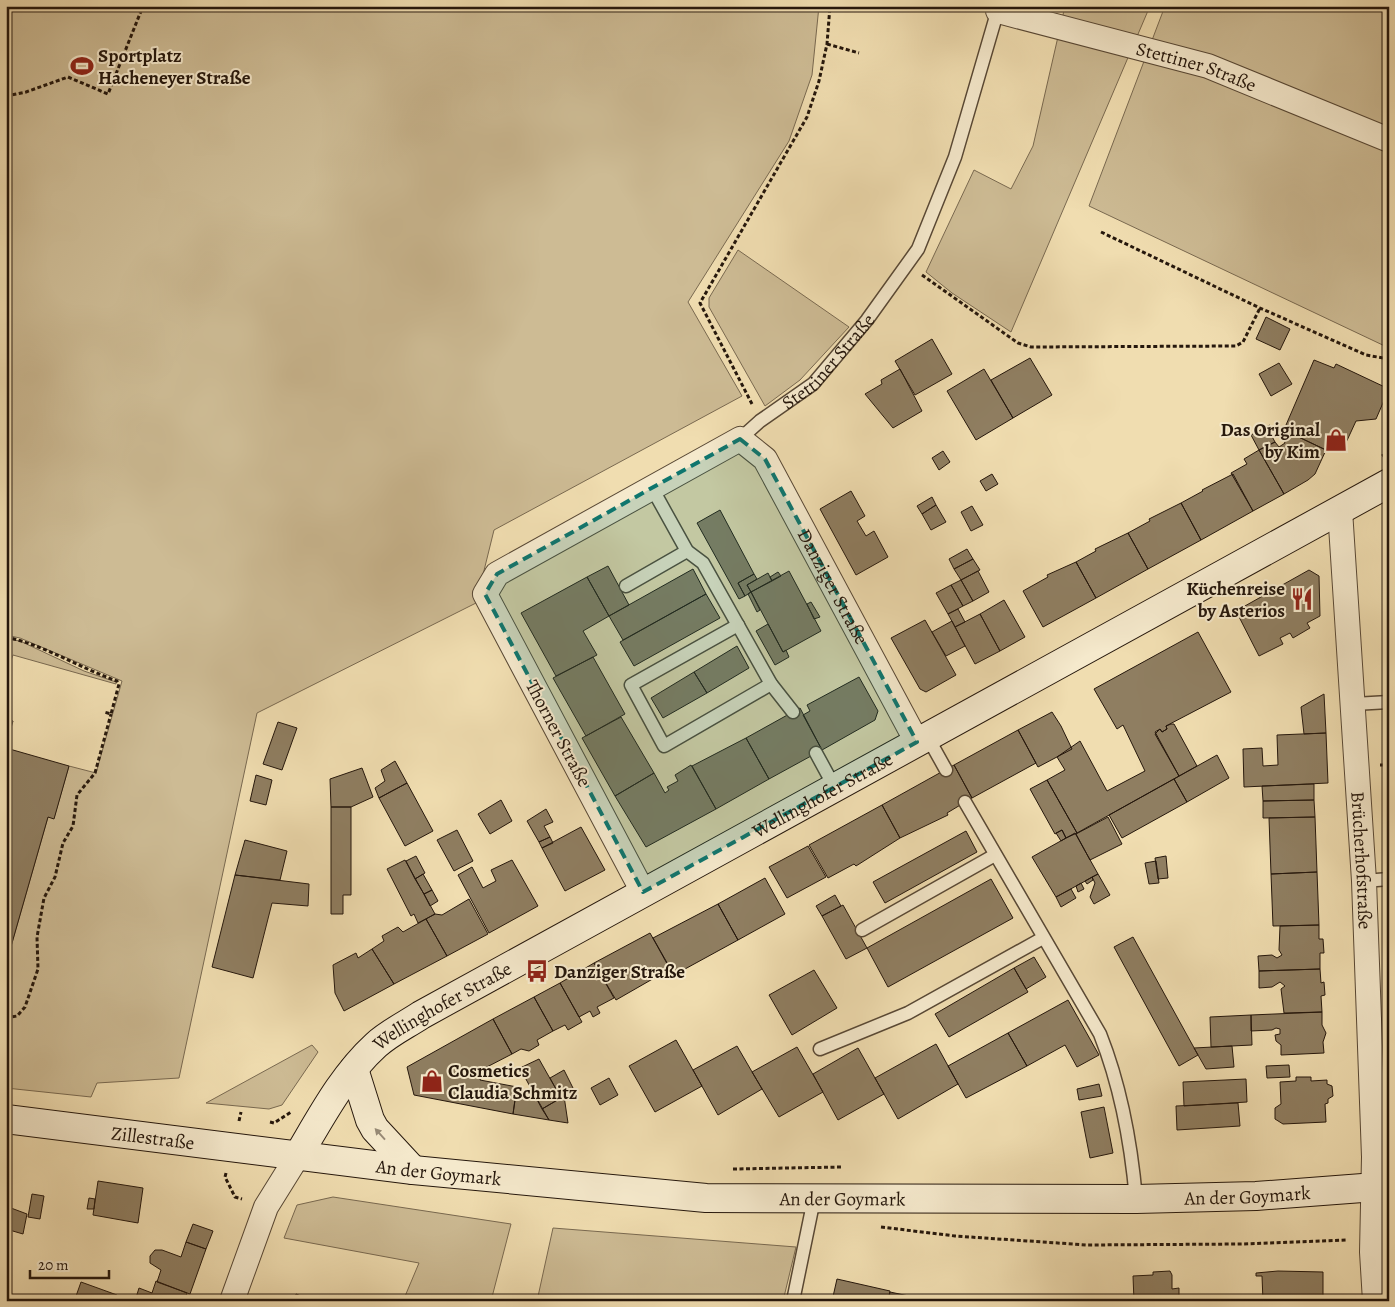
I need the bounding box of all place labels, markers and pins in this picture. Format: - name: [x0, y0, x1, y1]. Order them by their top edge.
- place label: Sportplatz Hacheneyer Straße: [98, 43, 251, 91]
- sports icon: Sportplatz Hacheneyer Straße: [69, 53, 95, 79]
- place label: Das Original by Kim: [1220, 417, 1320, 465]
- shop icon: Das Original by Kim: [1323, 427, 1349, 453]
- place label: Küchenreise by Asterios: [1186, 576, 1285, 624]
- restaurant icon: Küchenreise by Asterios: [1289, 586, 1315, 612]
- bus stop icon: Danziger Straße: [524, 958, 550, 984]
- place label: Danziger Straße: [554, 959, 685, 985]
- place label: Cosmetics Claudia Schmitz: [448, 1058, 578, 1106]
- shop icon: Cosmetics Claudia Schmitz: [419, 1068, 445, 1094]

